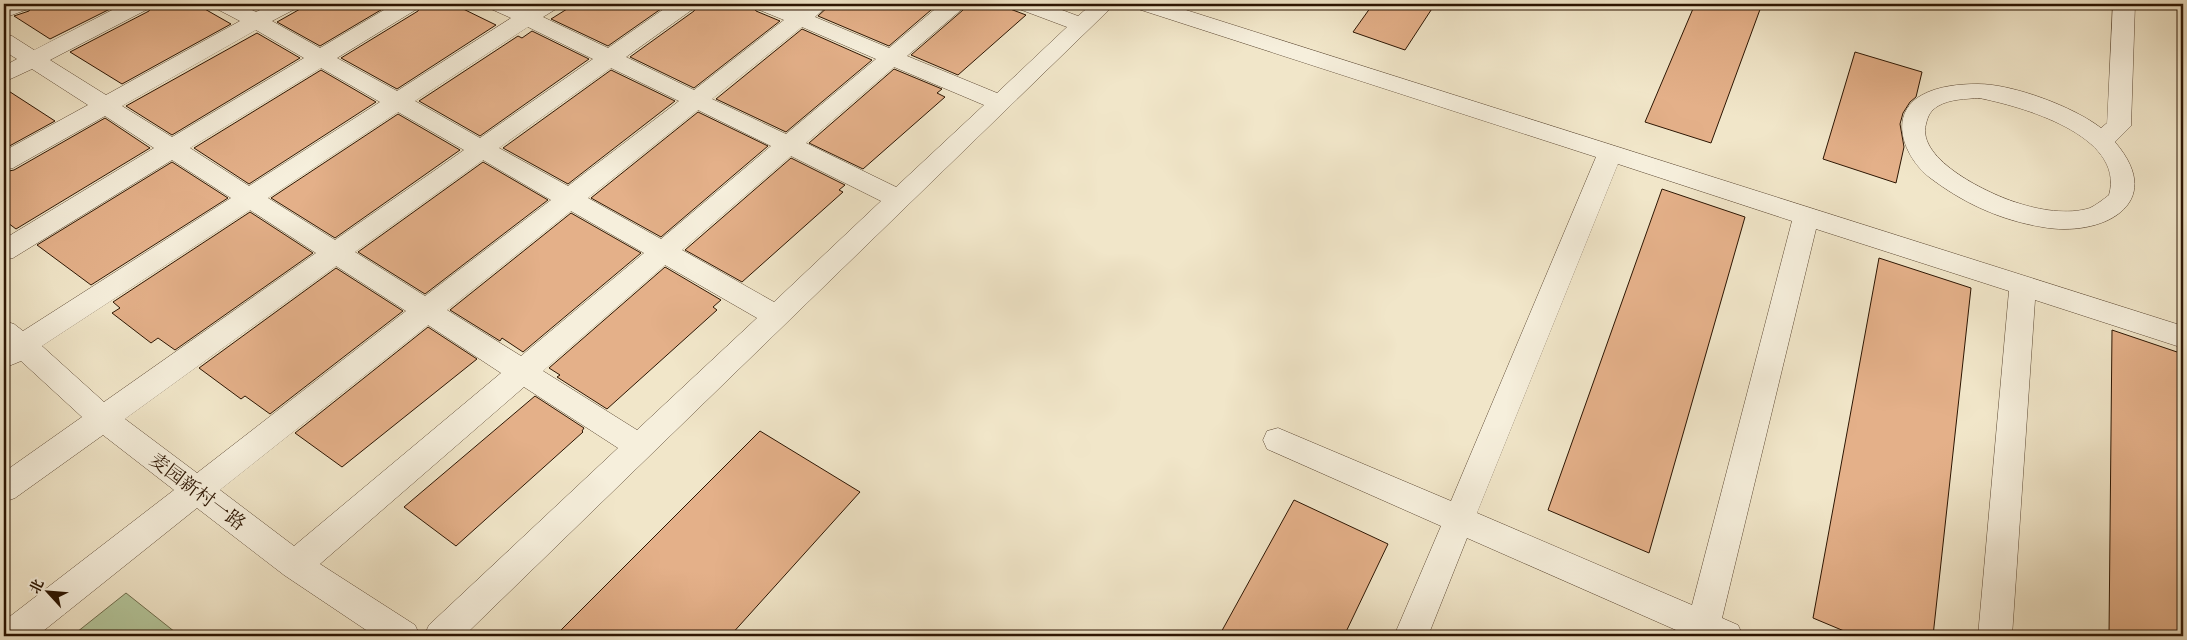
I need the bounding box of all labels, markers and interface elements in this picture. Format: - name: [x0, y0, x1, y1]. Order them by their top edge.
- street label: 麦园新村一路: [143, 448, 250, 538]
- north arrow: [22, 568, 72, 618]
- text: 北: [26, 577, 50, 598]

